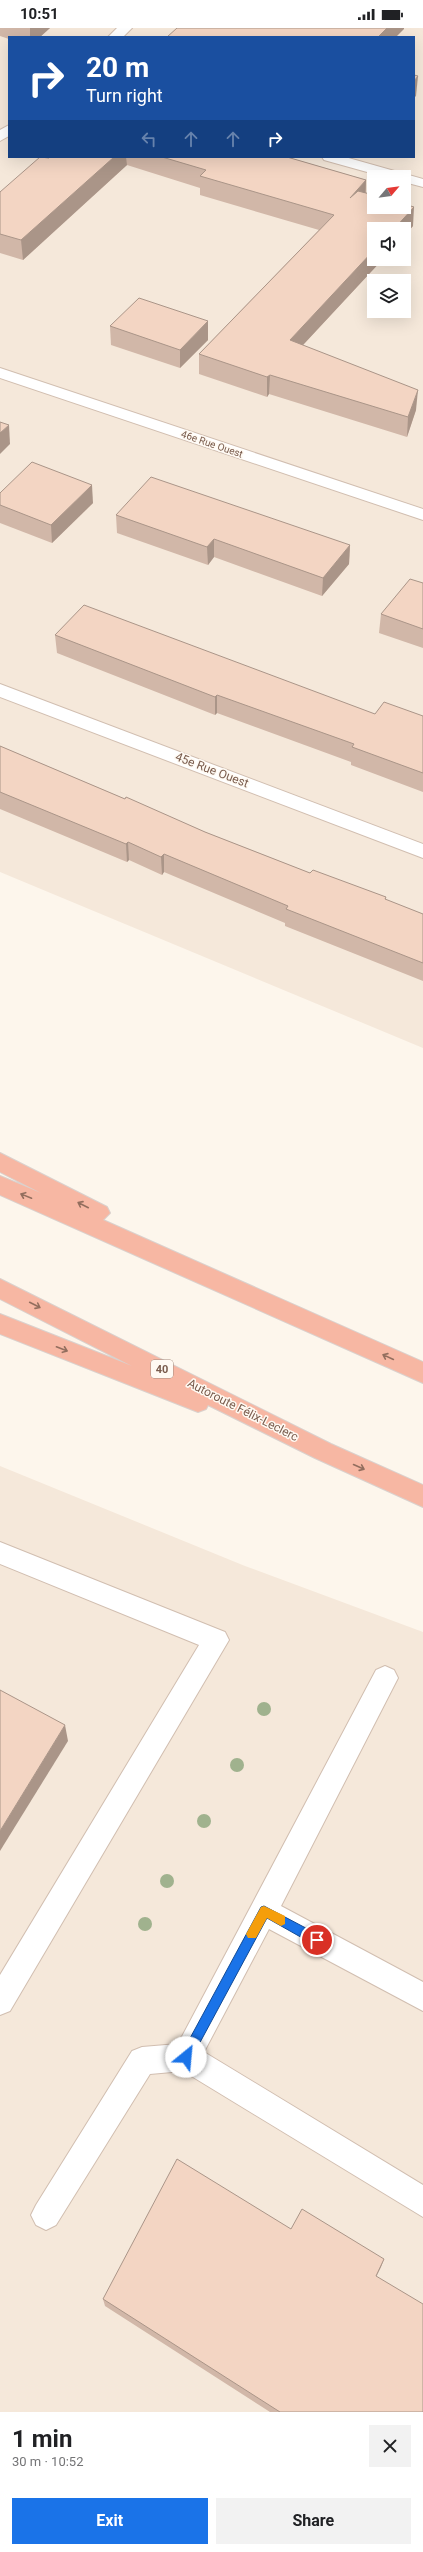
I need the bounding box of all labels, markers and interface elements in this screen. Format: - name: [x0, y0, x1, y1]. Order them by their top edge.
- text: 10:51: [20, 5, 59, 23]
- text: 20 m: [86, 51, 149, 84]
- icon: right: [20, 52, 72, 104]
- text: Turn right: [86, 85, 163, 106]
- icon: left: [138, 128, 160, 150]
- icon: ahead: [180, 128, 202, 150]
- icon: ahead: [222, 128, 244, 150]
- icon: right: [264, 128, 286, 150]
- north arrow: [367, 170, 411, 214]
- map controls: [367, 170, 411, 318]
- button: sound: [367, 222, 411, 266]
- button: layers: [367, 274, 411, 318]
- street label: 46e Rue Ouest: [180, 428, 244, 460]
- street label: 45e Rue Ouest: [173, 750, 251, 790]
- one-way arrow: [20, 1191, 32, 1199]
- one-way arrow: [78, 1201, 90, 1208]
- one-way arrow: [29, 1302, 41, 1310]
- one-way arrow: [56, 1345, 68, 1353]
- one-way arrow: [382, 1353, 394, 1360]
- road number: 40: [151, 1360, 173, 1378]
- street label: Autoroute Félix-Leclerc: [185, 1376, 301, 1444]
- one-way arrow: [352, 1464, 364, 1471]
- pin: [300, 1923, 334, 1957]
- icon: arrive: [306, 1929, 328, 1951]
- position arrow: [165, 2036, 207, 2078]
- text: 1 min: [12, 2425, 72, 2453]
- button: close: [369, 2425, 411, 2467]
- text: 30 m · 10:52: [12, 2454, 83, 2469]
- button: Exit: [12, 2498, 208, 2544]
- button: Share: [216, 2498, 411, 2544]

